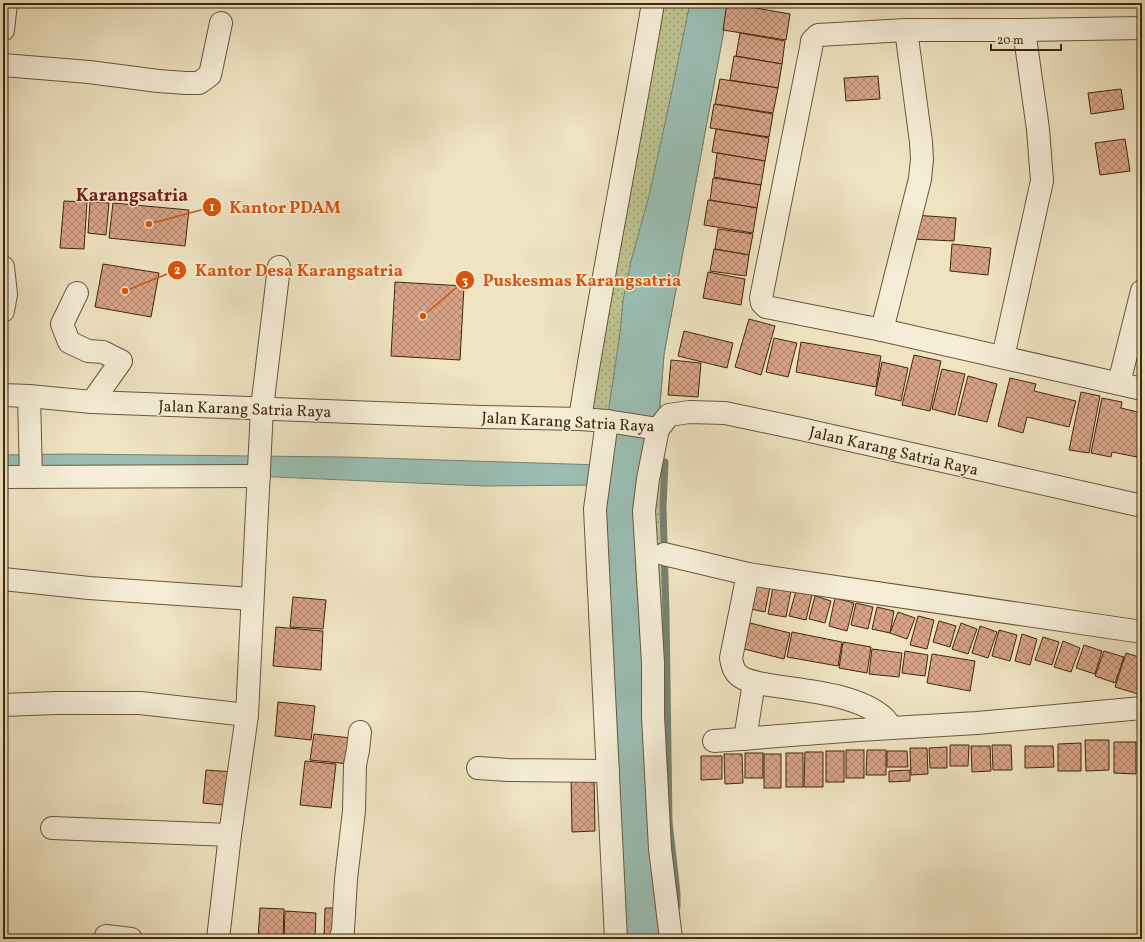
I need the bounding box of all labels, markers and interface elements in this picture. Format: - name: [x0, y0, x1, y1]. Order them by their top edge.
- scale bar: [991, 26, 1061, 52]
- text: 20 m: [997, 33, 1024, 49]
- district label: Karangsatria: [76, 184, 188, 209]
- callout: Kantor PDAM: [202, 192, 349, 221]
- text: Kantor PDAM: [229, 197, 341, 220]
- text: 1: [210, 200, 215, 216]
- callout: Kantor Desa Karangsatria: [167, 256, 411, 285]
- text: Kantor Desa Karangsatria: [195, 260, 403, 283]
- text: 2: [174, 263, 180, 279]
- callout: Puskesmas Karangsatria: [455, 266, 690, 295]
- text: Puskesmas Karangsatria: [483, 270, 681, 293]
- text: 3: [462, 274, 468, 290]
- street label: Jalan Karang Satria Raya: [158, 396, 332, 424]
- street label: Jalan Karang Satria Raya: [481, 407, 655, 439]
- street label: Jalan Karang Satria Raya: [807, 422, 980, 482]

